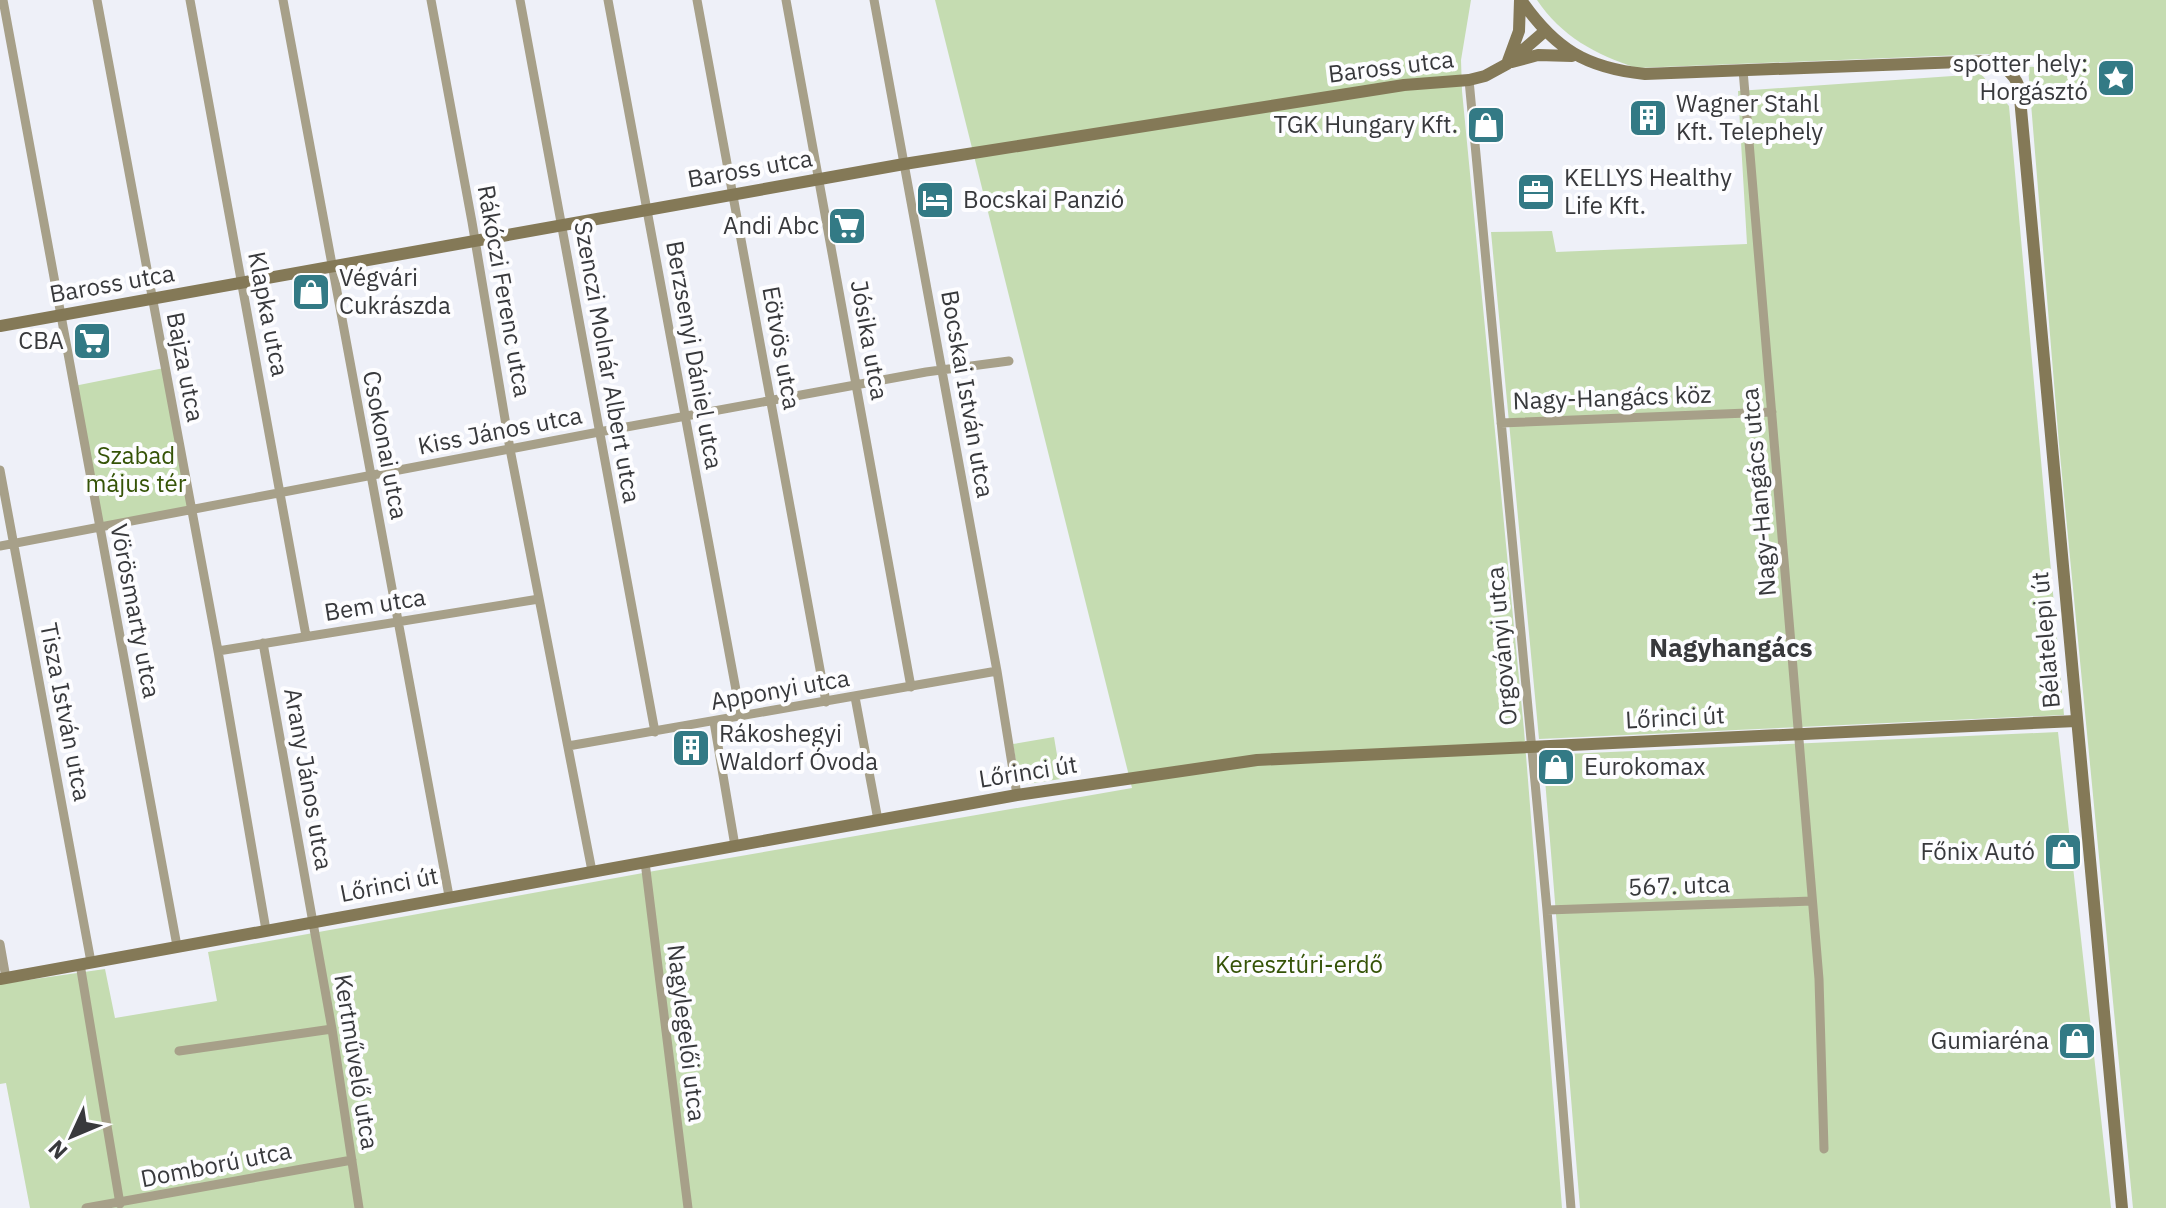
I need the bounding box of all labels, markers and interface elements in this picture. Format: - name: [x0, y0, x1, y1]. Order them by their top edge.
- street label: Baross utca: [1326, 42, 1456, 90]
- place label: spotter hely: Horgásztó: [1953, 47, 2088, 107]
- place icon: spotter hely: Horgásztó: [2095, 57, 2137, 99]
- place label: Wagner Stahl Kft. Telephely: [1676, 87, 1823, 147]
- building icon: Wagner Stahl Kft. Telephely: [1627, 97, 1669, 139]
- shop icon: TGK Hungary Kft.: [1465, 104, 1507, 146]
- place label: TGK Hungary Kft.: [1273, 108, 1458, 140]
- street label: Baross utca: [685, 141, 815, 195]
- place label: KELLYS Healthy Life Kft.: [1564, 161, 1732, 221]
- office icon: KELLYS Healthy Life Kft.: [1515, 171, 1557, 213]
- hotel icon: Bocskai Panzió: [914, 179, 956, 221]
- street label: Rákóczi Ferenc utca: [471, 182, 539, 399]
- place label: Bocskai Panzió: [963, 183, 1124, 215]
- supermarket icon: Andi Abc: [826, 205, 868, 247]
- place label: Andi Abc: [723, 209, 819, 241]
- street label: Szenczi Molnár Albert utca: [567, 218, 649, 505]
- street label: Berzsenyi Dániel utca: [659, 238, 731, 472]
- street label: Klapka utca: [241, 249, 297, 379]
- street label: Baross utca: [47, 256, 177, 310]
- place label: Végvári Cukrászda: [339, 261, 451, 321]
- shop icon: Végvári Cukrászda: [290, 271, 332, 313]
- street label: Jósika utca: [844, 277, 896, 402]
- street label: Eötvös utca: [755, 284, 809, 412]
- street label: Bocskai István utca: [934, 288, 1002, 500]
- street label: Bajza utca: [160, 309, 212, 424]
- supermarket icon: CBA: [71, 320, 113, 362]
- place label: CBA: [18, 324, 64, 356]
- street label: Csokonai utca: [356, 368, 416, 522]
- street label: Nagy-Hangács köz: [1512, 378, 1712, 416]
- street label: Nagy-Hangács utca: [1733, 386, 1783, 598]
- street label: Kiss János utca: [415, 398, 585, 462]
- park label: Szabad május tér: [85, 439, 187, 499]
- street label: Vörösmarty utca: [103, 521, 169, 701]
- street label: Orgoványi utca: [1478, 565, 1524, 727]
- street label: Bélatelepi út: [2023, 570, 2067, 710]
- street label: Bem utca: [322, 580, 428, 628]
- street label: Tisza István utca: [33, 620, 99, 804]
- district label: Nagyhangács: [1649, 630, 1813, 664]
- street label: Apponyi utca: [708, 661, 852, 717]
- street label: Arany János utca: [277, 685, 341, 873]
- street label: Lőrinci út: [1624, 698, 1725, 736]
- place label: Rákoshegyi Waldorf Óvoda: [719, 717, 878, 777]
- building icon: Rákoshegyi Waldorf Óvoda: [670, 727, 712, 769]
- shop icon: Eurokomax: [1535, 746, 1577, 788]
- street label: Lőrinci út: [976, 747, 1079, 795]
- place label: Eurokomax: [1584, 750, 1705, 782]
- shop icon: Főnix Autó: [2042, 831, 2084, 873]
- place label: Főnix Autó: [1920, 835, 2035, 867]
- street label: Lőrinci út: [337, 859, 441, 909]
- street label: 567. utca: [1627, 867, 1731, 903]
- street label: Nagylegelői utca: [660, 942, 714, 1124]
- park label: Keresztúri-erdő: [1215, 948, 1383, 980]
- street label: Kertművelő utca: [327, 972, 387, 1152]
- shop icon: Gumiaréna: [2056, 1020, 2098, 1062]
- place label: Gumiaréna: [1931, 1024, 2049, 1056]
- north arrow: [32, 1096, 112, 1176]
- text: N: [41, 1134, 73, 1166]
- street label: Domború utca: [138, 1134, 294, 1194]

